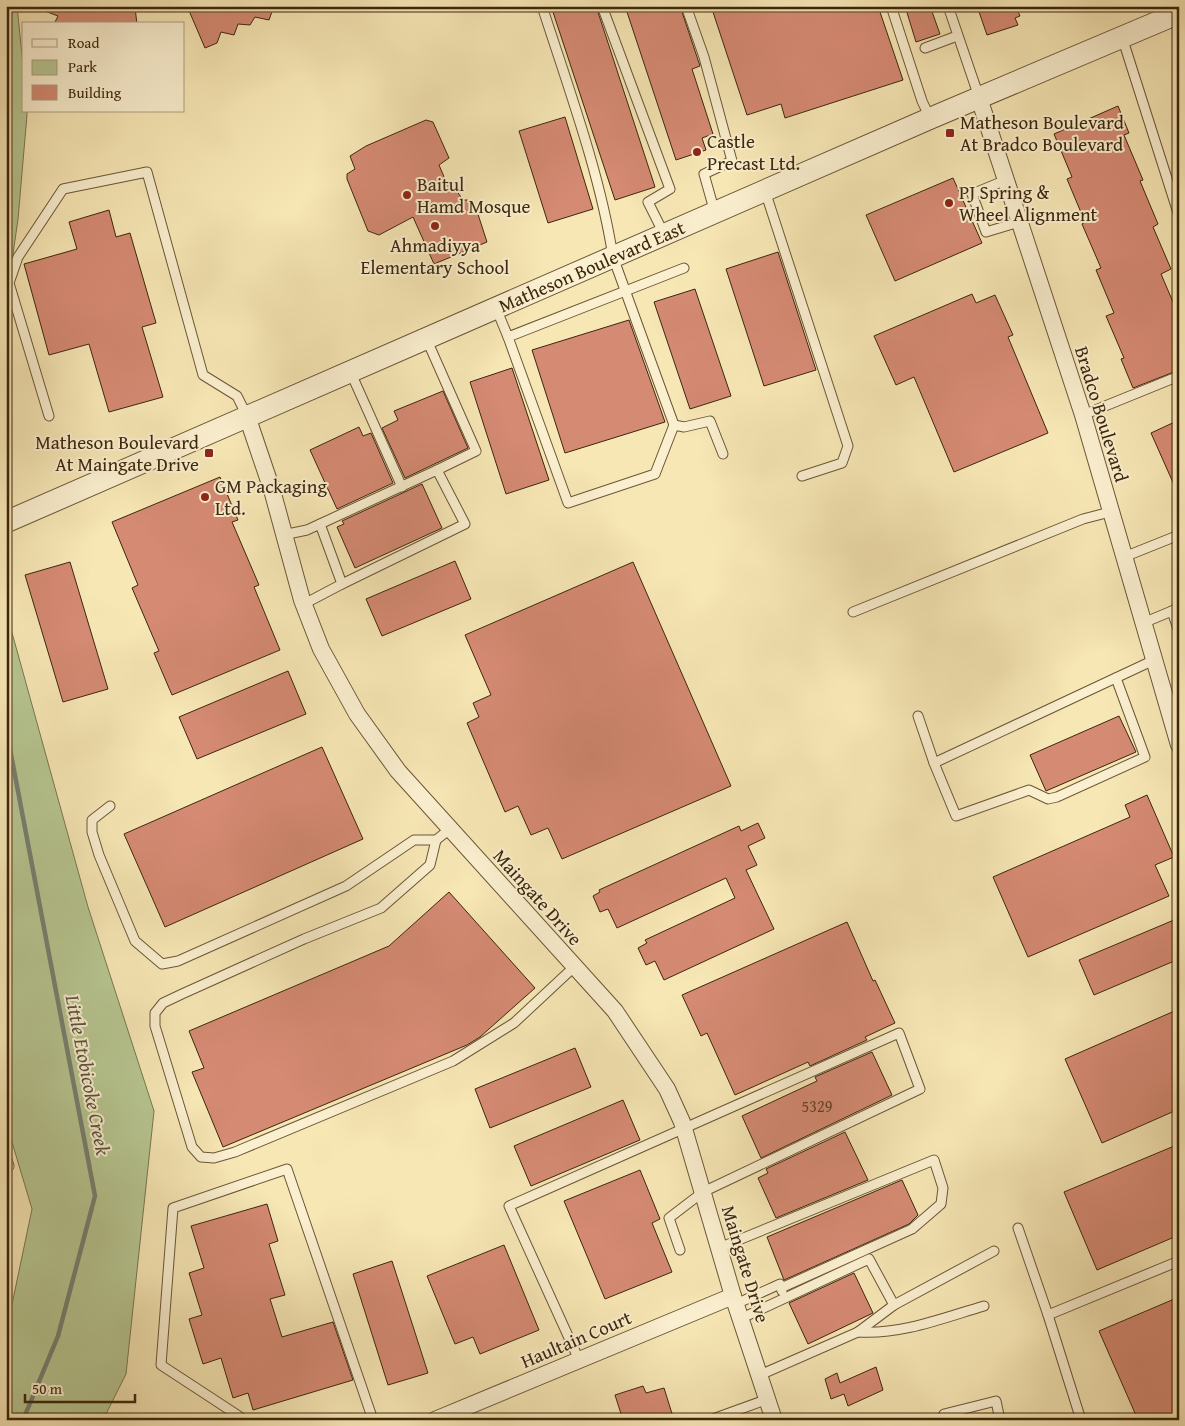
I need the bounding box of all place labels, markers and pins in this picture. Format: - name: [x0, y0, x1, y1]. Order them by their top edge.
- place label: Matheson Boulevard At Bradco Boulevard: [960, 108, 1125, 158]
- place label: Castle Precast Ltd.: [707, 127, 800, 177]
- marker: Matheson Boulevard At Bradco Boulevard: [944, 127, 956, 139]
- marker: Castle Precast Ltd.: [691, 146, 703, 158]
- place label: Baitul Hamd Mosque: [417, 170, 531, 220]
- place label: PJ Spring & Wheel Alignment: [959, 178, 1098, 228]
- marker: Baitul Hamd Mosque: [401, 189, 413, 201]
- marker: PJ Spring & Wheel Alignment: [943, 197, 955, 209]
- marker: Ahmadiyya Elementary School: [429, 220, 441, 232]
- place label: Ahmadiyya Elementary School: [361, 231, 509, 281]
- place label: Matheson Boulevard At Maingate Drive: [35, 428, 200, 478]
- marker: Matheson Boulevard At Maingate Drive: [203, 447, 215, 459]
- place label: GM Packaging Ltd.: [215, 472, 327, 522]
- marker: GM Packaging Ltd.: [199, 491, 211, 503]

